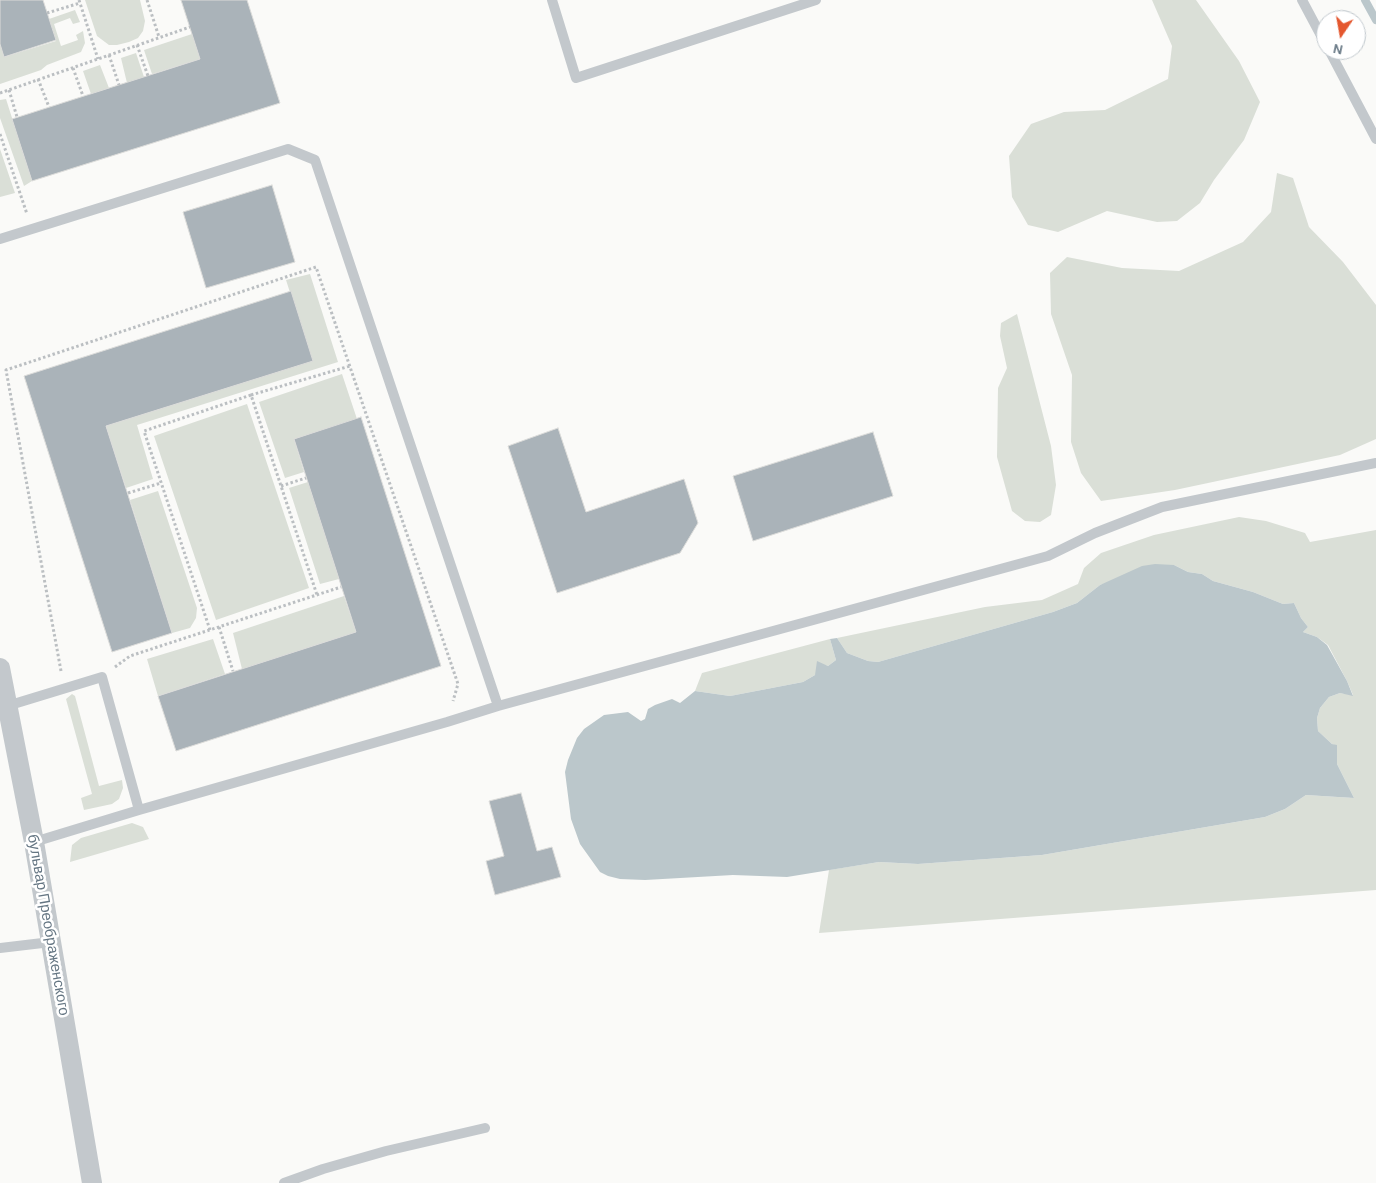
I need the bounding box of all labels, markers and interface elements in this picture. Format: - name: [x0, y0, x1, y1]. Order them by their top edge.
- north arrow: [1316, 10, 1366, 60]
- text: N: [1331, 40, 1345, 59]
- street label: бульвар Преображенского: [23, 833, 73, 1017]

